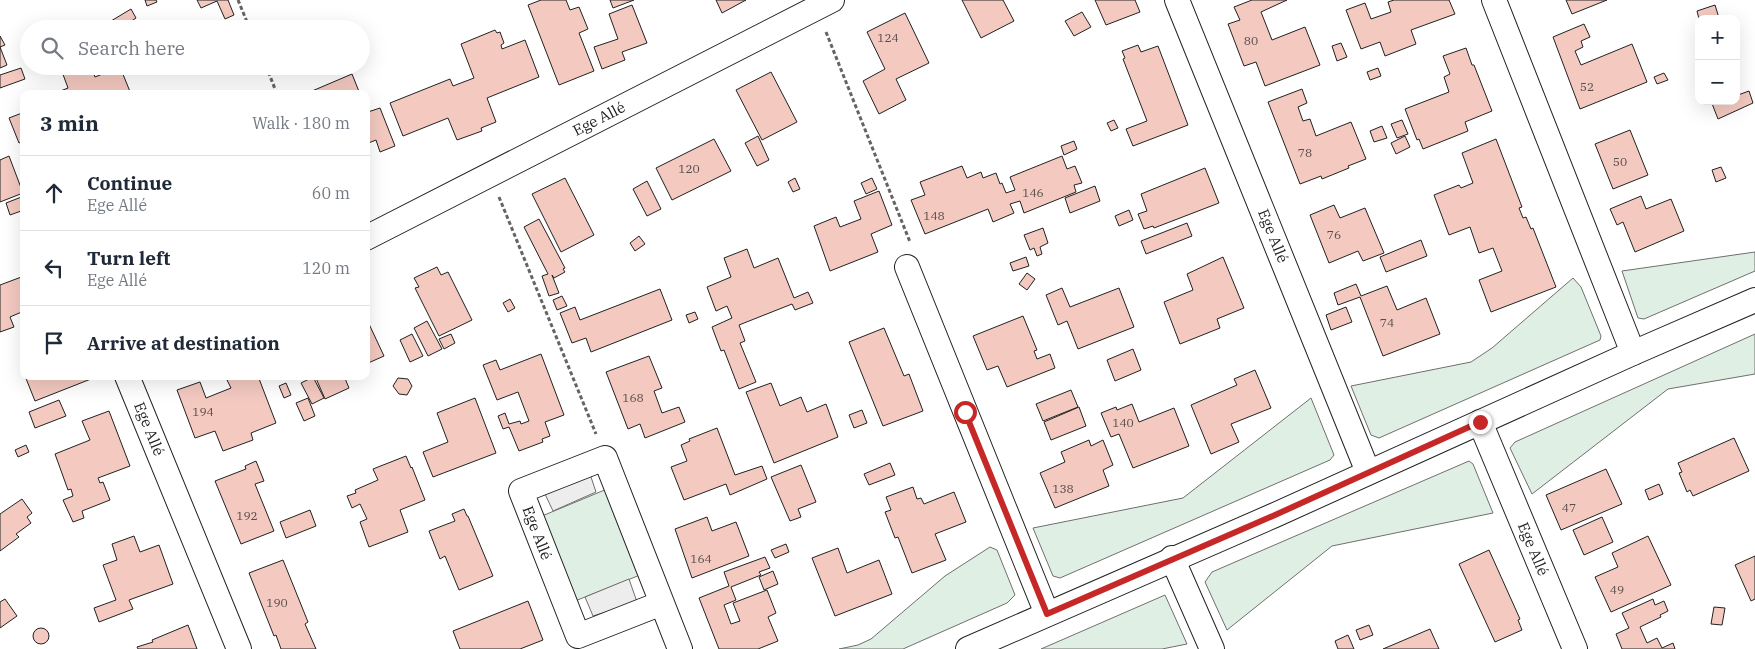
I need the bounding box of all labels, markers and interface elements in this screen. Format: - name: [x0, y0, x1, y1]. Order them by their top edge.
- map controls: [1695, 15, 1740, 105]
- button: +: [1695, 15, 1740, 60]
- search box: [20, 20, 370, 75]
- house number: 124: [877, 30, 899, 45]
- house number: 80: [1244, 33, 1258, 48]
- icon: search: [38, 34, 66, 62]
- text: Search here: [78, 36, 185, 60]
- button: −: [1695, 60, 1740, 105]
- house number: 52: [1580, 79, 1594, 94]
- street label: Ege Allé: [569, 97, 628, 140]
- text: 3 min: [40, 109, 99, 137]
- text: Walk · 180 m: [252, 113, 350, 133]
- house number: 78: [1298, 145, 1312, 160]
- house number: 50: [1613, 154, 1627, 169]
- house number: 120: [678, 161, 700, 176]
- text: Continue: [87, 171, 172, 195]
- icon: ahead: [40, 179, 68, 207]
- text: 60 m: [312, 183, 350, 203]
- house number: 146: [1022, 185, 1044, 200]
- text: Ege Allé: [87, 195, 147, 215]
- street label: Ege Allé: [1254, 206, 1293, 265]
- house number: 148: [923, 208, 945, 223]
- house number: 76: [1327, 227, 1341, 242]
- text: Turn left: [87, 246, 170, 270]
- icon: left: [40, 254, 68, 282]
- text: 120 m: [302, 258, 350, 278]
- text: Ege Allé: [87, 270, 147, 290]
- house number: 74: [1380, 315, 1394, 330]
- icon: arrive: [40, 329, 68, 357]
- text: Arrive at destination: [87, 331, 280, 355]
- house number: 168: [622, 390, 644, 405]
- street label: Ege Allé: [130, 399, 169, 458]
- route start: [954, 401, 977, 424]
- house number: 194: [192, 404, 214, 419]
- route end: [1469, 411, 1492, 434]
- house number: 140: [1112, 415, 1134, 430]
- house number: 138: [1052, 481, 1074, 496]
- house number: 47: [1562, 500, 1576, 515]
- street label: Ege Allé: [519, 503, 556, 562]
- house number: 192: [236, 508, 258, 523]
- street label: Ege Allé: [1514, 519, 1553, 578]
- house number: 164: [690, 551, 712, 566]
- house number: 49: [1610, 582, 1624, 597]
- house number: 190: [266, 595, 288, 610]

